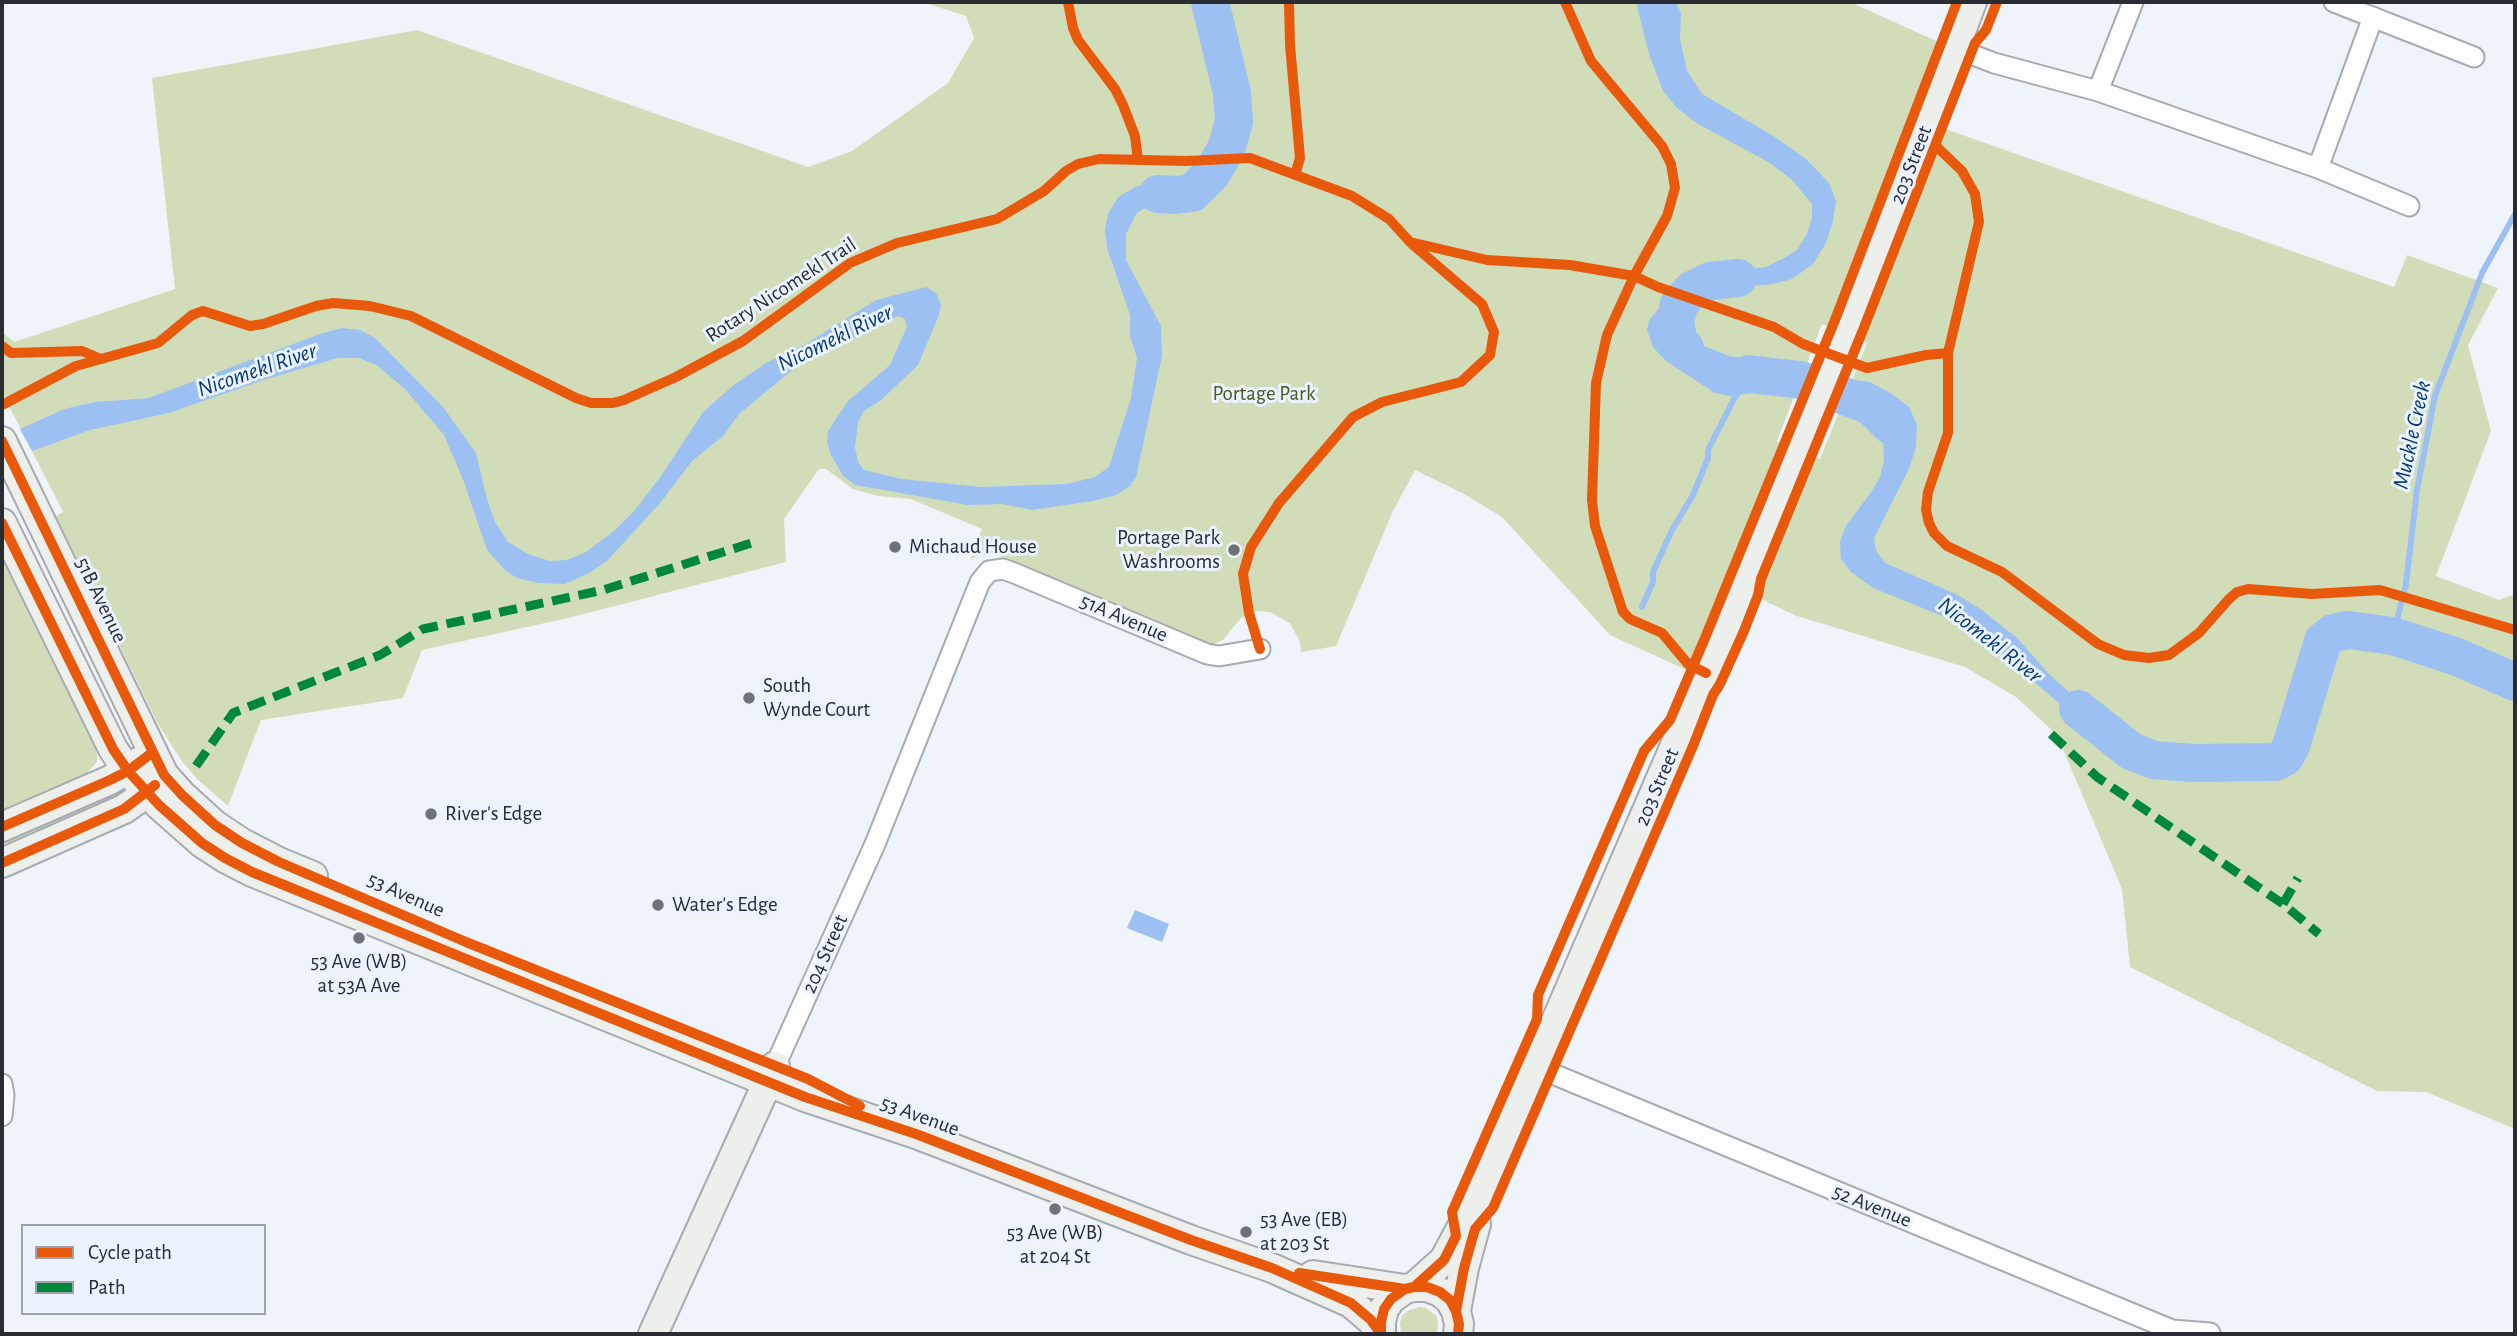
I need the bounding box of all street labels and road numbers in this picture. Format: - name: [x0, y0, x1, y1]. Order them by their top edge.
- street label: 203 Street: [1885, 122, 1937, 208]
- street label: Rotary Nicomekl Trail: [701, 232, 861, 348]
- street label: 51B Avenue: [70, 553, 132, 647]
- street label: 51A Avenue: [1076, 588, 1172, 648]
- street label: 203 Street: [1629, 744, 1685, 830]
- street label: 53 Avenue: [363, 867, 449, 923]
- street label: 204 Street: [796, 911, 854, 997]
- street label: 53 Avenue: [877, 1090, 963, 1142]
- street label: 52 Avenue: [1829, 1179, 1915, 1233]

